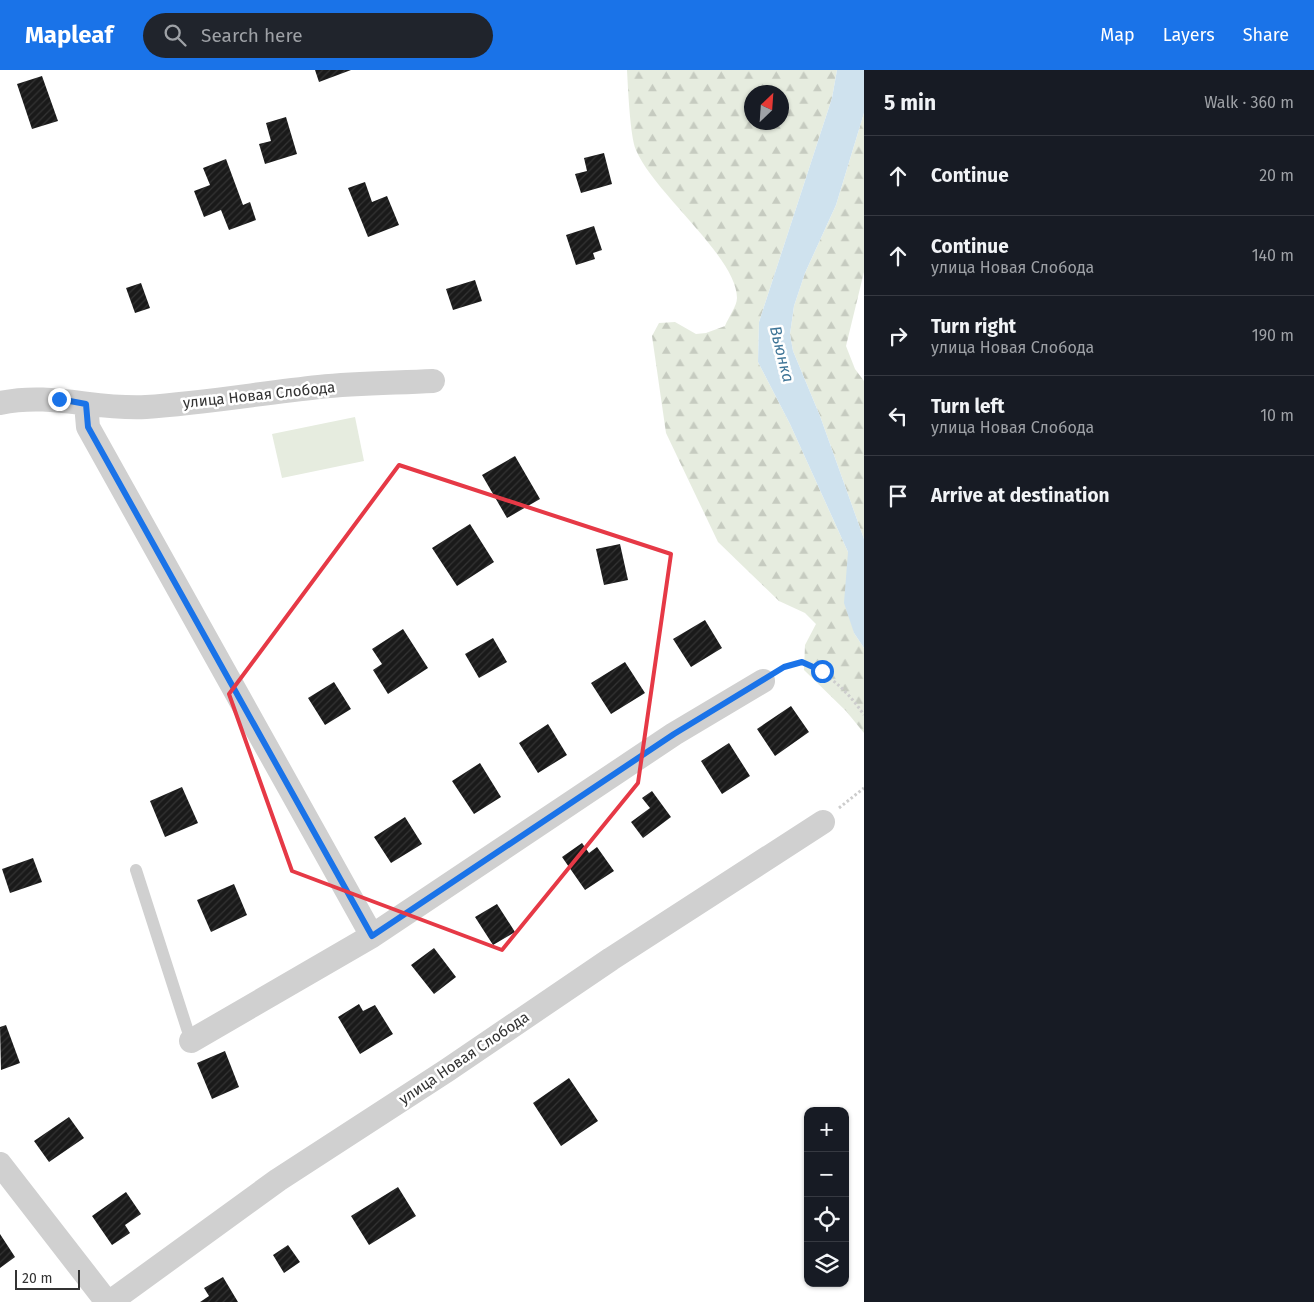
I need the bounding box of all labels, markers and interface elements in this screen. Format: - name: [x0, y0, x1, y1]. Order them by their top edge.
- search box: [143, 13, 493, 58]
- text: Mapleaf: [25, 21, 113, 49]
- icon: search: [161, 21, 189, 49]
- text: Search here: [201, 24, 303, 47]
- text: Map: [1100, 24, 1135, 46]
- text: Layers: [1163, 24, 1215, 46]
- text: Share: [1243, 24, 1289, 46]
- north arrow: [744, 85, 789, 130]
- text: 5 min: [884, 90, 936, 116]
- text: Walk · 360 m: [1204, 93, 1294, 112]
- icon: ahead: [884, 162, 912, 190]
- text: Continue: [931, 164, 1009, 187]
- text: 20 m: [1259, 166, 1294, 185]
- text: Continue: [931, 235, 1009, 258]
- icon: ahead: [884, 242, 912, 270]
- text: 140 m: [1252, 246, 1294, 265]
- text: улица Новая Слобода: [931, 258, 1094, 277]
- text: Turn right: [931, 315, 1016, 338]
- icon: right: [884, 322, 912, 350]
- water label: Вьюнка: [766, 324, 798, 384]
- text: 190 m: [1252, 326, 1294, 345]
- text: улица Новая Слобода: [931, 338, 1094, 357]
- street label: улица Новая Слобода: [182, 378, 336, 412]
- route end: [48, 388, 71, 411]
- text: Turn left: [931, 395, 1005, 418]
- icon: left: [884, 402, 912, 430]
- text: 10 m: [1260, 406, 1294, 425]
- text: улица Новая Слобода: [931, 418, 1094, 437]
- icon: arrive: [884, 482, 912, 510]
- text: Arrive at destination: [931, 484, 1110, 507]
- route start: [811, 660, 834, 683]
- street label: улица Новая Слобода: [396, 1008, 532, 1108]
- map controls: [804, 1107, 849, 1287]
- button: +: [804, 1107, 849, 1152]
- button: −: [804, 1152, 849, 1197]
- button: locate: [804, 1197, 849, 1242]
- button: layers: [804, 1242, 849, 1287]
- scale bar: [15, 1267, 80, 1290]
- text: 20 m: [22, 1270, 52, 1287]

